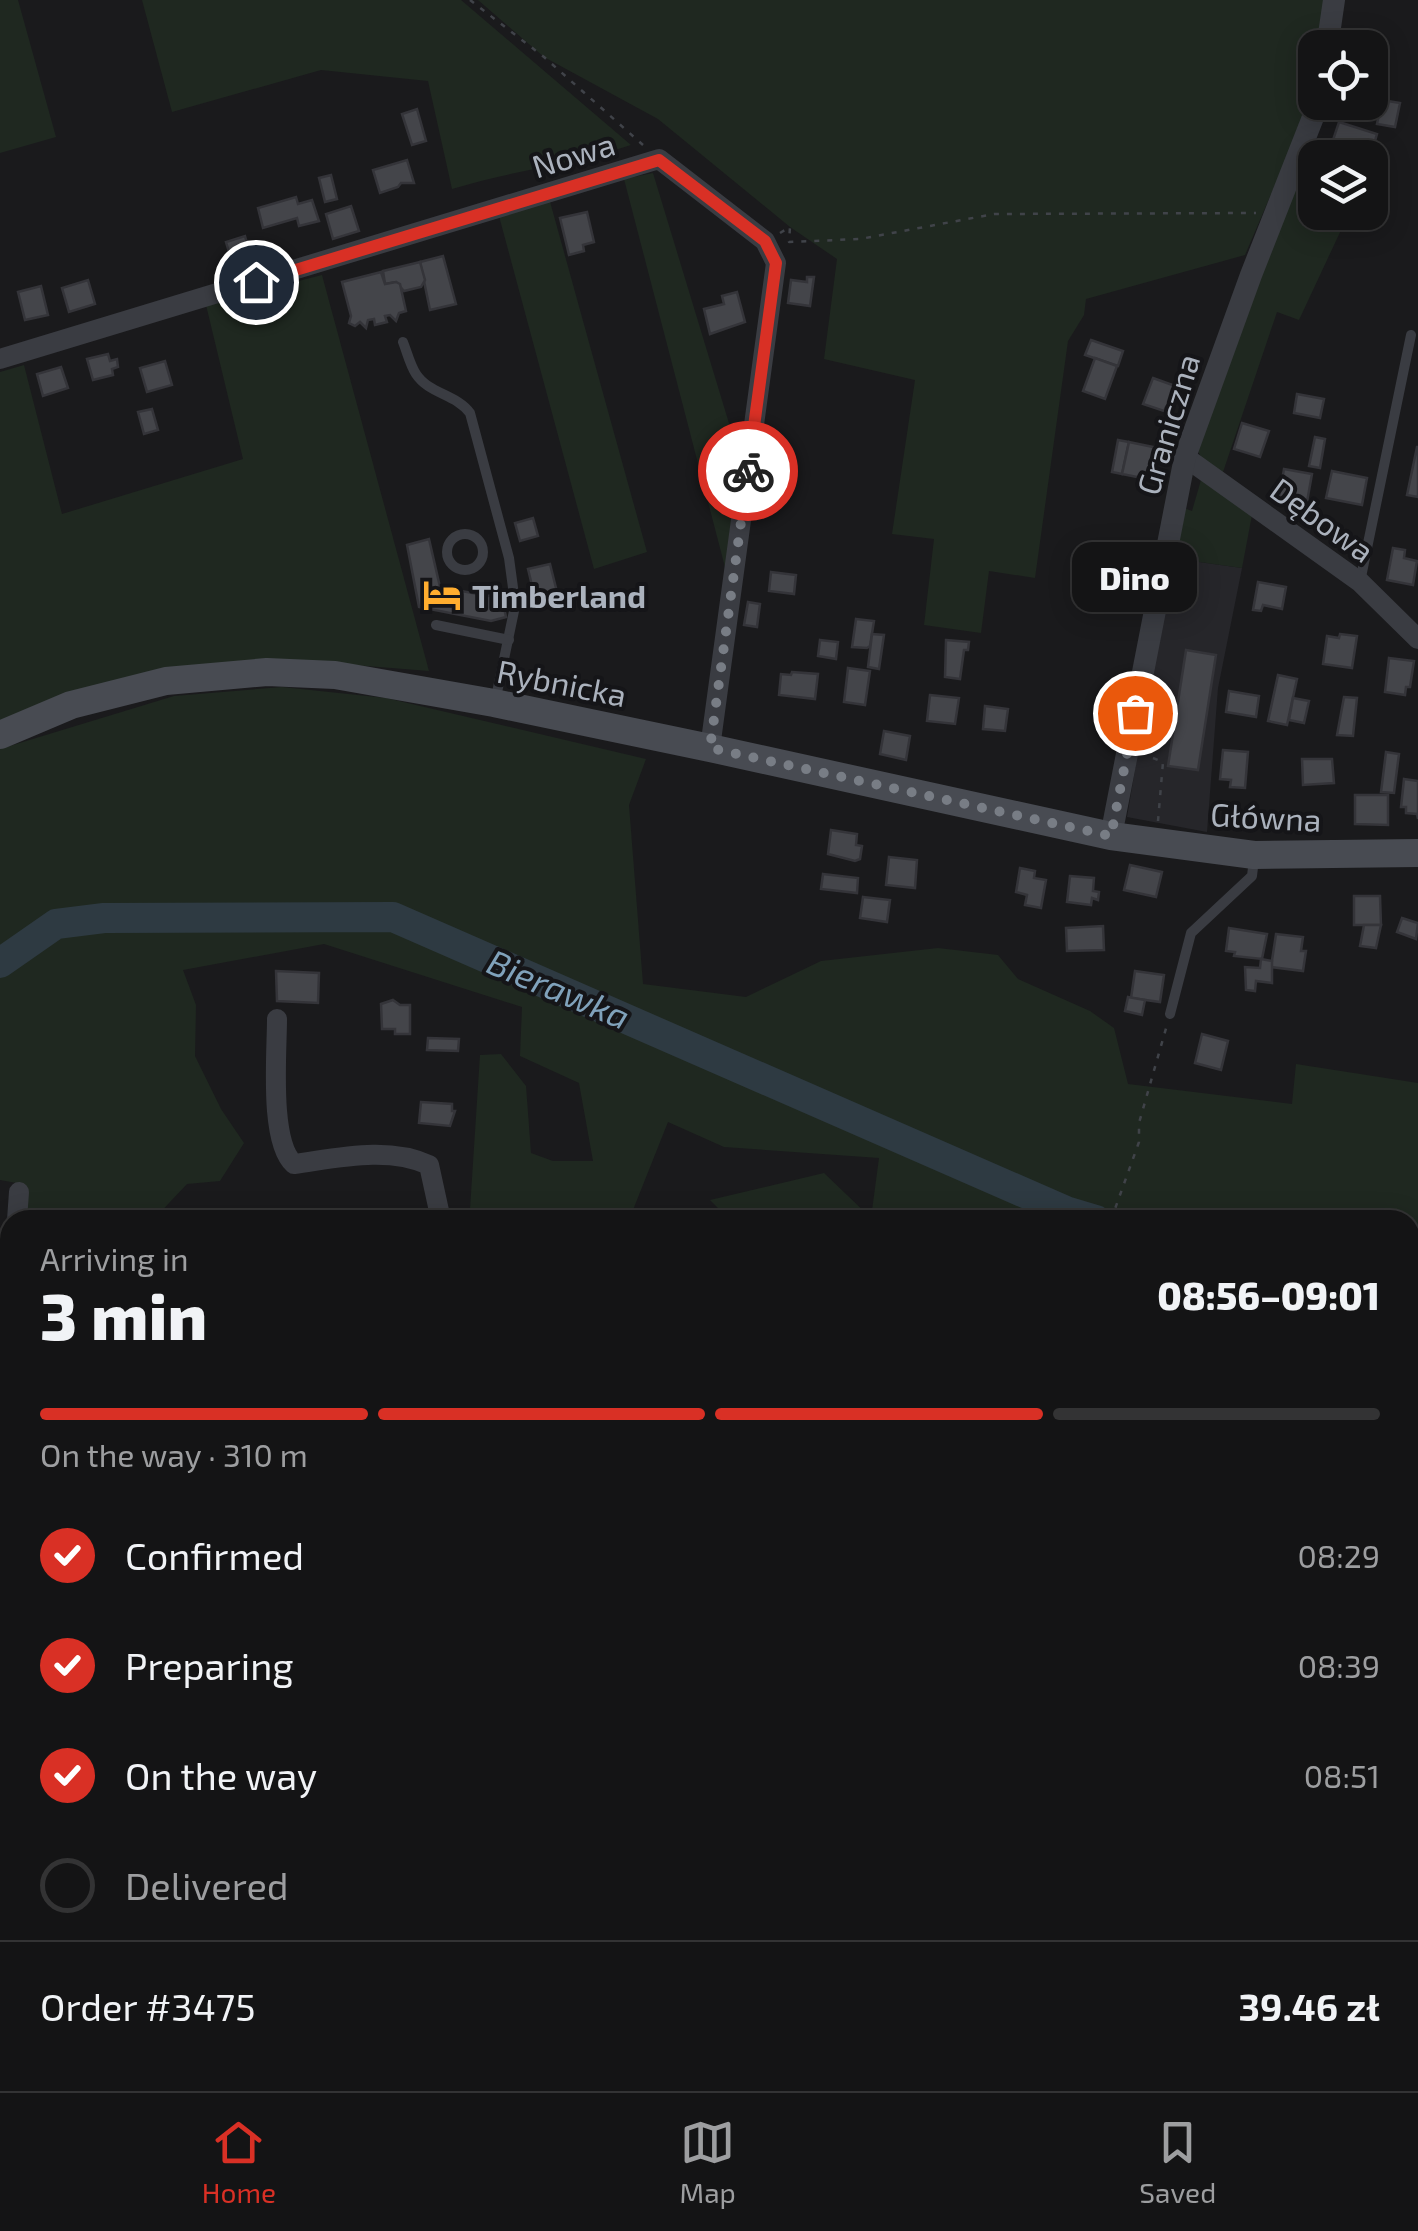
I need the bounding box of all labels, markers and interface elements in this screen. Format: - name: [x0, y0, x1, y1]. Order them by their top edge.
- map controls: [1298, 30, 1388, 230]
- button: locate: [1298, 30, 1388, 120]
- street label: Nowa: [527, 123, 619, 185]
- button: layers: [1298, 140, 1388, 230]
- pin: [214, 240, 299, 325]
- icon: home: [229, 255, 284, 310]
- street label: Graniczna: [1128, 349, 1206, 499]
- courier: [698, 421, 798, 521]
- icon: bike: [721, 444, 776, 499]
- street label: Dębowa: [1264, 469, 1382, 569]
- callout: Dino: [1072, 543, 1198, 613]
- text: Dino: [1099, 558, 1170, 596]
- hotel icon: Timberland: [421, 574, 463, 616]
- place label: Timberland: [472, 576, 646, 614]
- street label: Rybnicka: [494, 651, 630, 713]
- pin: [1093, 671, 1178, 756]
- icon: bag: [1108, 686, 1163, 741]
- street label: Główna: [1209, 794, 1323, 838]
- water label: Bierawka: [482, 939, 636, 1037]
- text: Arriving in: [40, 1239, 189, 1277]
- text: 08:56–09:01: [1157, 1272, 1380, 1318]
- text: 3 min: [40, 1275, 207, 1353]
- text: On the way · 310 m: [40, 1435, 308, 1473]
- icon: check: [40, 1528, 95, 1583]
- text: Confirmed: [125, 1532, 304, 1578]
- text: 08:29: [1297, 1536, 1380, 1574]
- icon: check: [40, 1638, 95, 1693]
- text: Preparing: [125, 1642, 293, 1688]
- text: 08:39: [1298, 1646, 1380, 1684]
- icon: check: [40, 1748, 95, 1803]
- text: On the way: [125, 1752, 317, 1798]
- text: 08:51: [1304, 1756, 1380, 1794]
- text: Delivered: [125, 1862, 289, 1908]
- text: Order #3475: [40, 1983, 256, 2029]
- text: 39.46 zł: [1238, 1983, 1380, 2029]
- tab: Home: [202, 2115, 276, 2209]
- tab: Map: [680, 2115, 736, 2209]
- tab: Saved: [1139, 2115, 1216, 2209]

